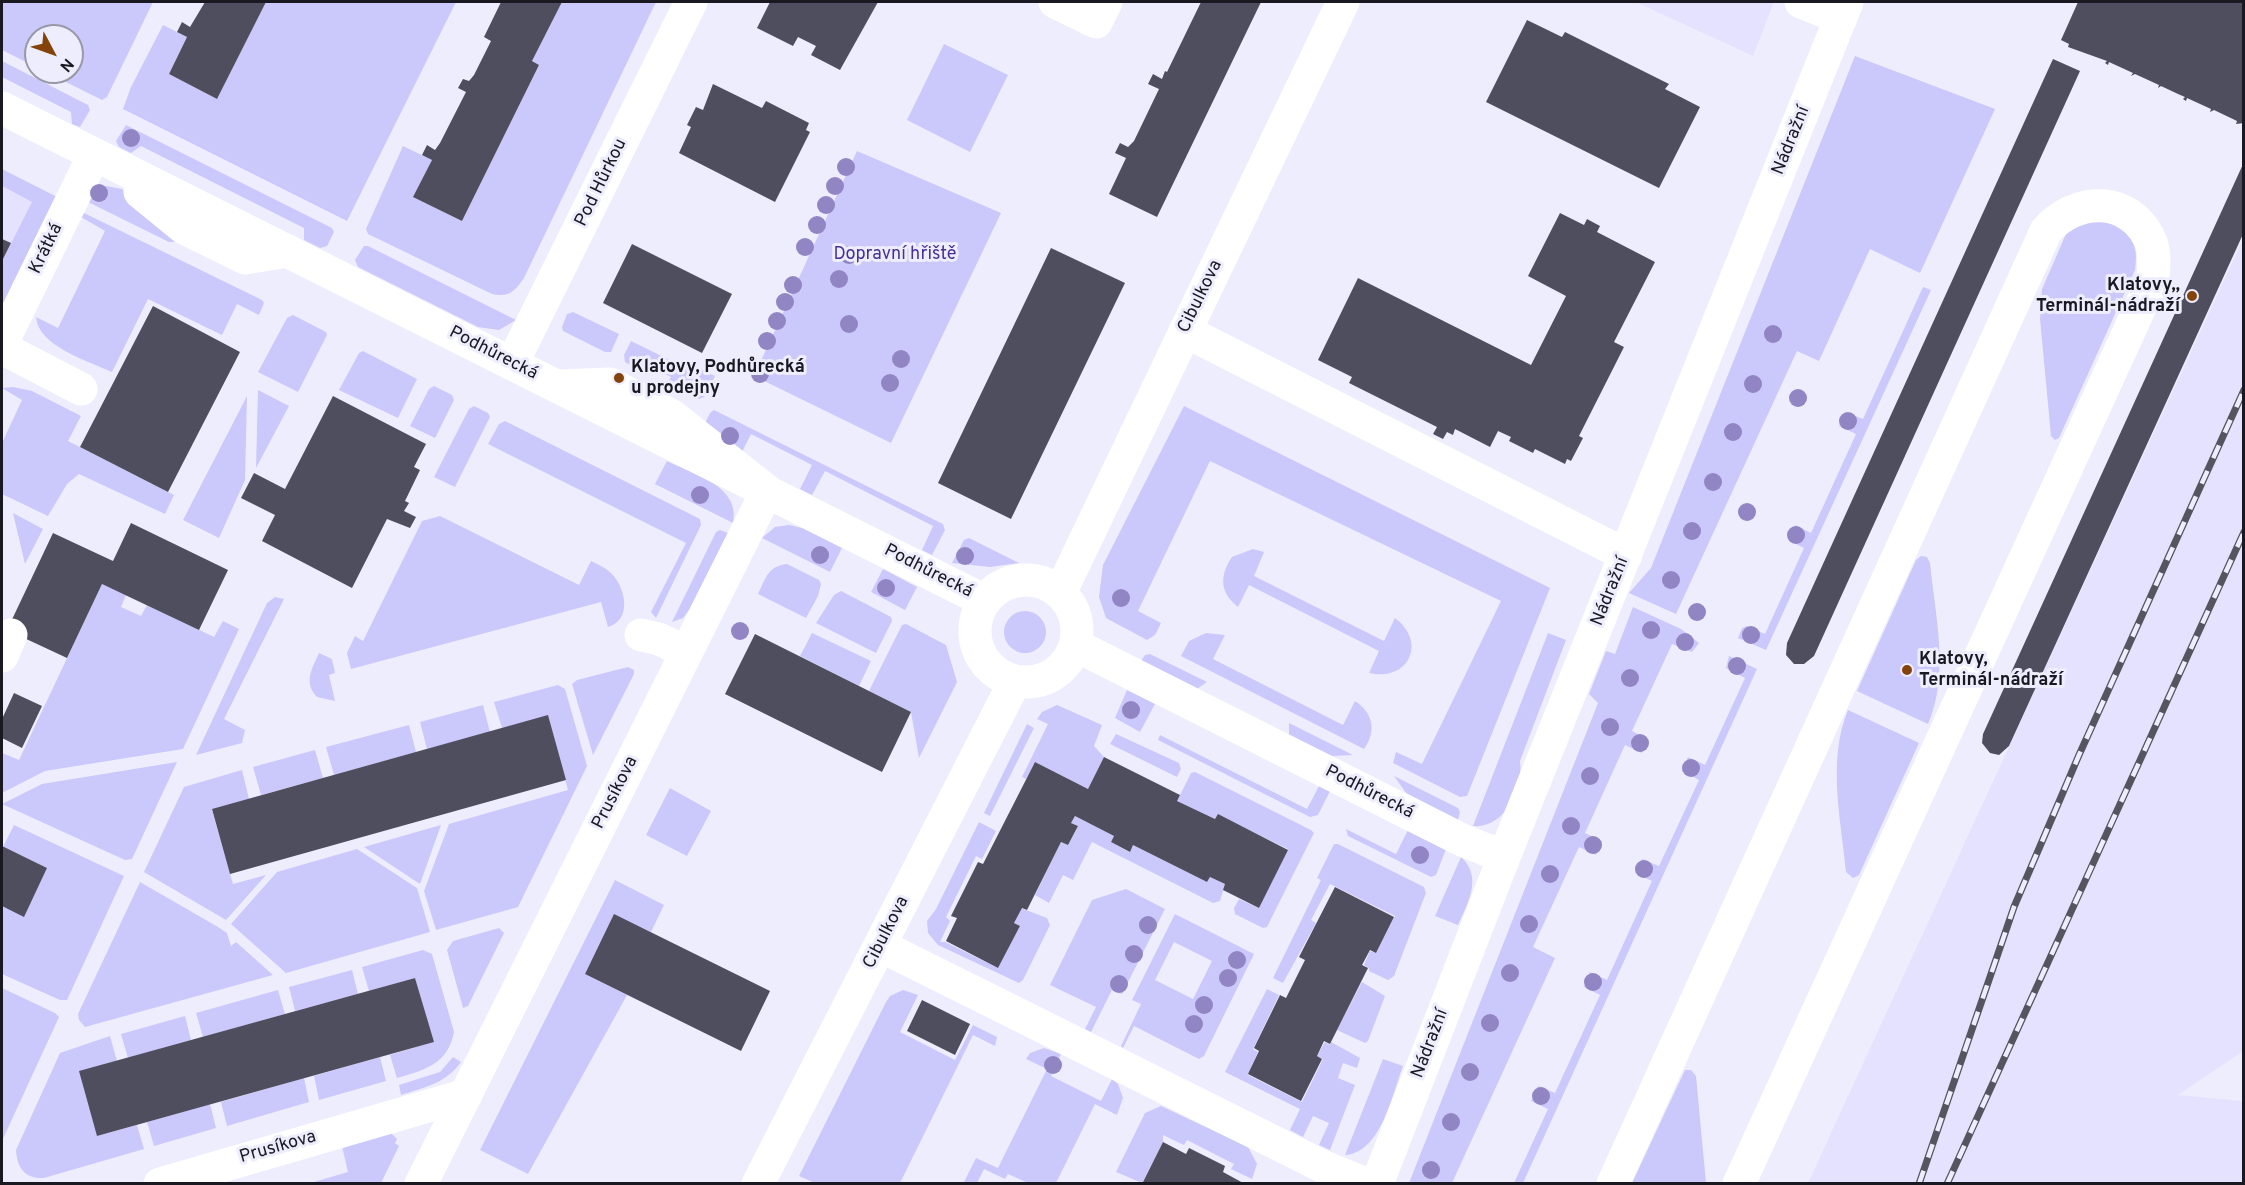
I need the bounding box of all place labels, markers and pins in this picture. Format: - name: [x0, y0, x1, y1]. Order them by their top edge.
- place label: Klatovy,, Terminál-nádraží: [2036, 275, 2180, 318]
- marker: Klatovy,, Terminál-nádraží: [2185, 289, 2199, 303]
- place label: Klatovy, Podhůrecká u prodejny: [631, 357, 805, 400]
- marker: Klatovy, Podhůrecká u prodejny: [612, 371, 626, 385]
- place label: Klatovy, Terminál-nádraží: [1919, 649, 2063, 692]
- marker: Klatovy, Terminál-nádraží: [1900, 663, 1914, 677]

